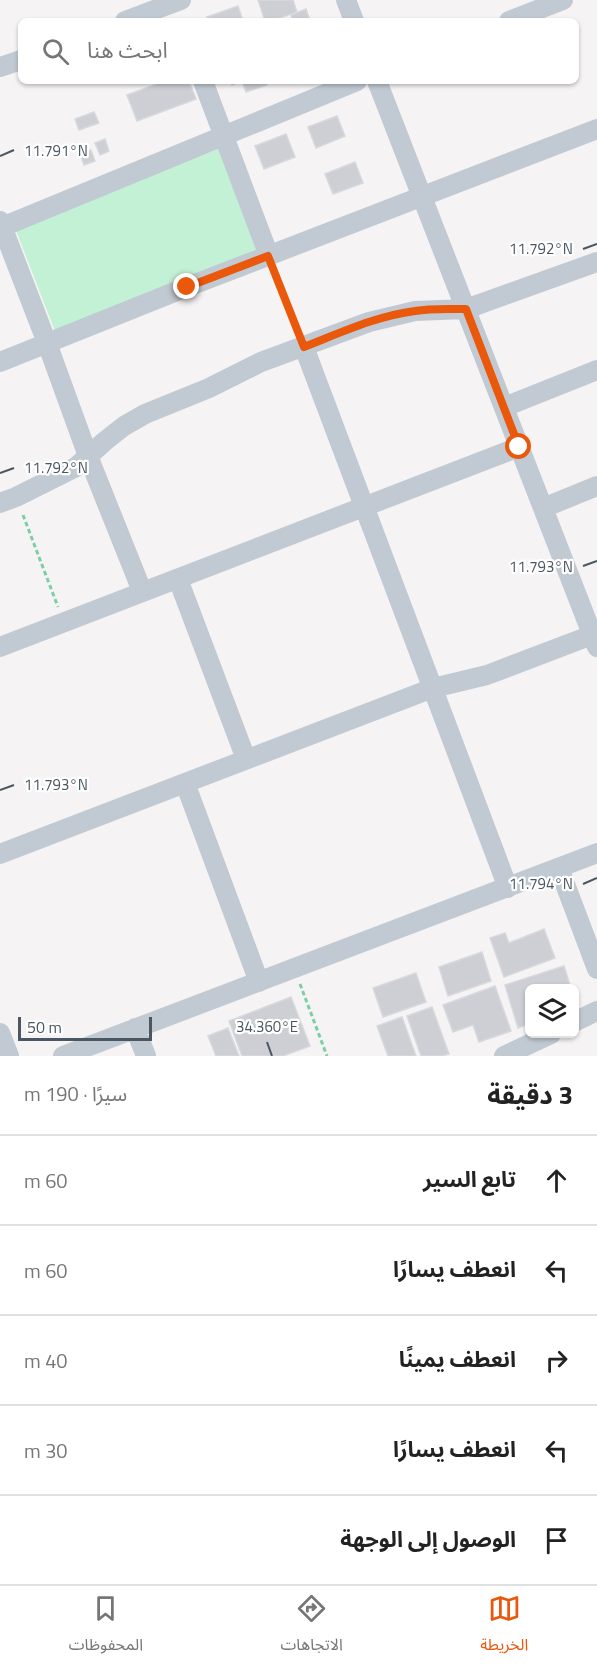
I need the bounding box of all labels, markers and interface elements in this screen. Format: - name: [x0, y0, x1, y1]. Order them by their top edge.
- search box: [18, 18, 579, 84]
- text: ابحث هنا: [87, 33, 168, 67]
- icon: search: [39, 35, 72, 68]
- text: 11.791°N: [24, 139, 88, 162]
- text: 11.792°N: [509, 237, 573, 260]
- route end: [173, 273, 199, 299]
- route start: [505, 433, 531, 459]
- text: 11.792°N: [24, 456, 88, 479]
- text: 11.793°N: [509, 555, 573, 578]
- text: 11.793°N: [24, 773, 88, 796]
- text: 11.794°N: [509, 872, 573, 895]
- map controls: [525, 984, 579, 1038]
- button: layers: [525, 984, 579, 1038]
- scale bar: [18, 1014, 152, 1042]
- text: 50 m: [27, 1015, 62, 1039]
- text: 34.360°E: [236, 1015, 298, 1038]
- text: 3 دقيقة: [487, 1075, 573, 1114]
- text: سيرًا · 190 m: [24, 1078, 127, 1109]
- text: تابع السير: [423, 1162, 516, 1196]
- icon: ahead: [540, 1164, 573, 1197]
- text: 60 m: [24, 1165, 68, 1196]
- text: انعطف يسارًا: [393, 1252, 516, 1286]
- icon: left: [540, 1254, 573, 1287]
- text: 60 m: [24, 1255, 68, 1286]
- text: انعطف يمينًا: [399, 1342, 516, 1376]
- icon: right: [540, 1344, 573, 1377]
- text: 40 m: [24, 1345, 68, 1376]
- text: انعطف يسارًا: [393, 1432, 516, 1466]
- icon: left: [540, 1434, 573, 1467]
- text: 30 m: [24, 1435, 68, 1466]
- text: الوصول إلى الوجهة: [340, 1522, 516, 1556]
- icon: arrive: [540, 1524, 573, 1557]
- tab: المحفوظات: [69, 1592, 143, 1662]
- tab: الاتجاهات: [280, 1592, 343, 1662]
- tab: الخريطة: [480, 1592, 528, 1662]

